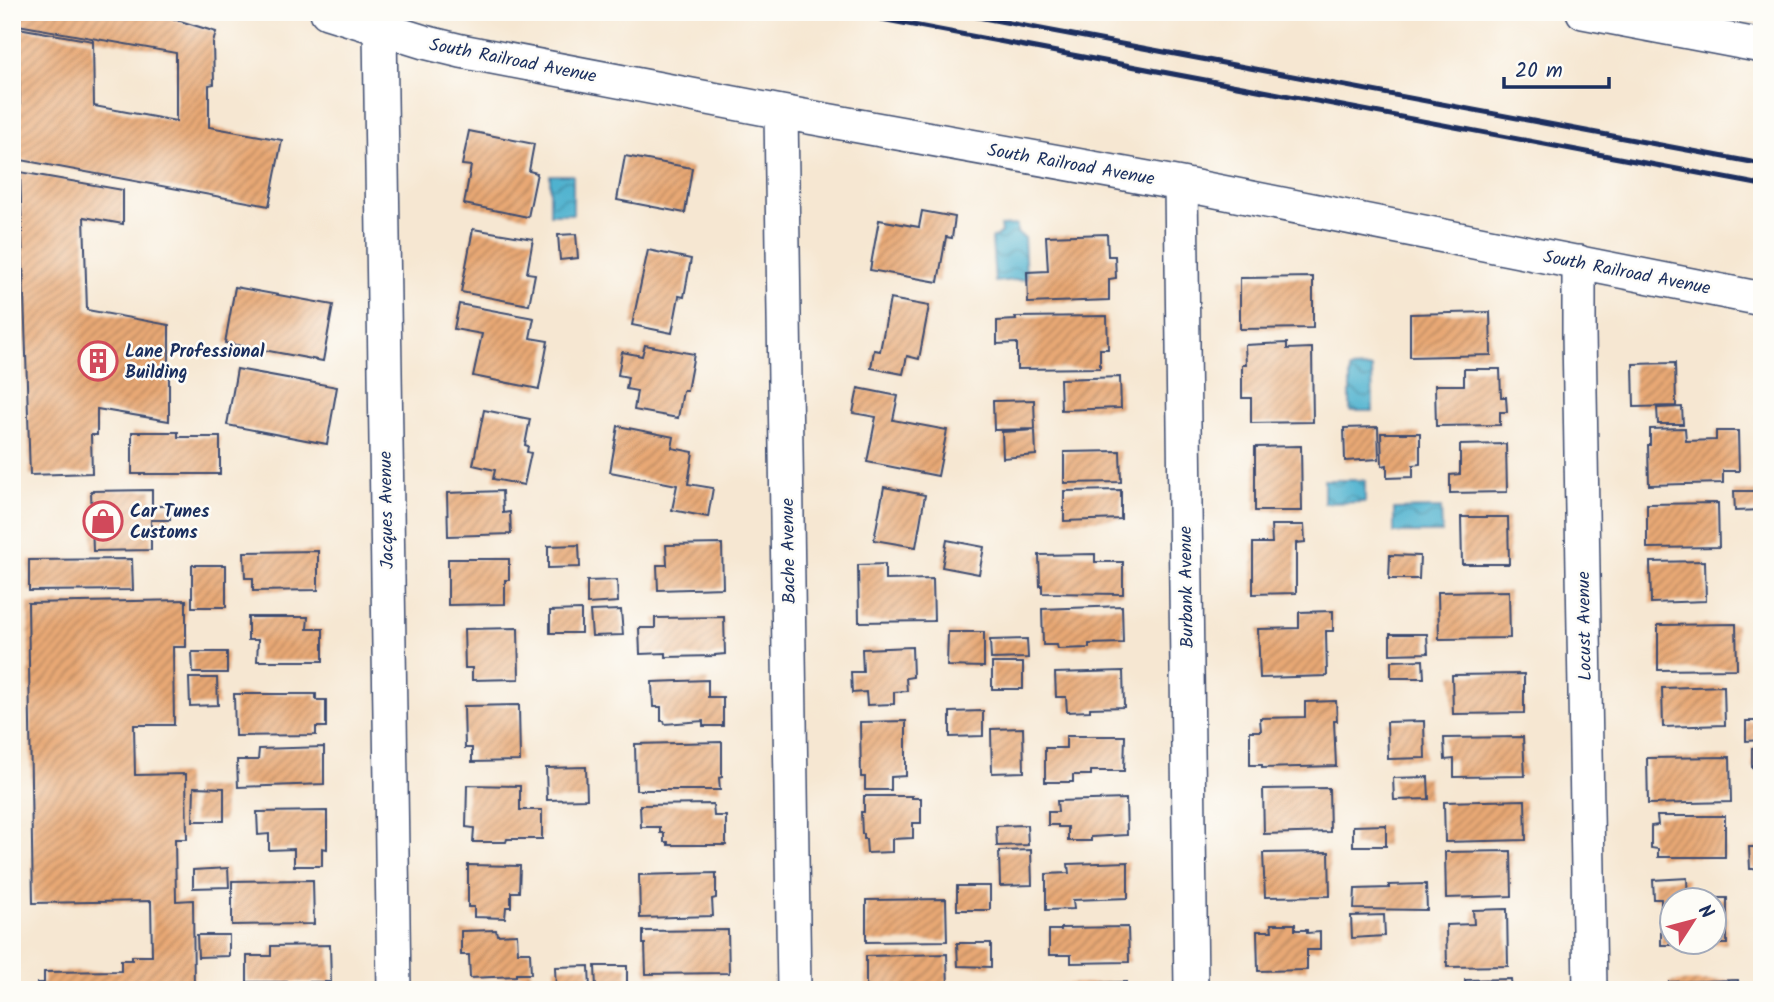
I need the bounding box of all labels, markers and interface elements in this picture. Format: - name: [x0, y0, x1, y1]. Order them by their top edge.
- street label: South Railroad Avenue: [427, 31, 599, 92]
- scale bar: [1504, 46, 1610, 90]
- text: 20 m: [1515, 55, 1563, 88]
- street label: South Railroad Avenue: [985, 136, 1157, 194]
- street label: South Railroad Avenue: [1541, 243, 1713, 304]
- place label: Lane Professional Building: [125, 338, 265, 388]
- building icon: Lane Professional Building: [77, 340, 119, 382]
- street label: Jacques Avenue: [372, 451, 403, 569]
- place label: Car Tunes Customs: [130, 498, 210, 548]
- street label: Bache Avenue: [774, 498, 805, 604]
- shop icon: Car Tunes Customs: [82, 500, 124, 542]
- street label: Burbank Avenue: [1172, 526, 1203, 648]
- street label: Locust Avenue: [1570, 571, 1601, 681]
- north arrow: [1658, 886, 1728, 956]
- text: N: [1689, 899, 1721, 926]

